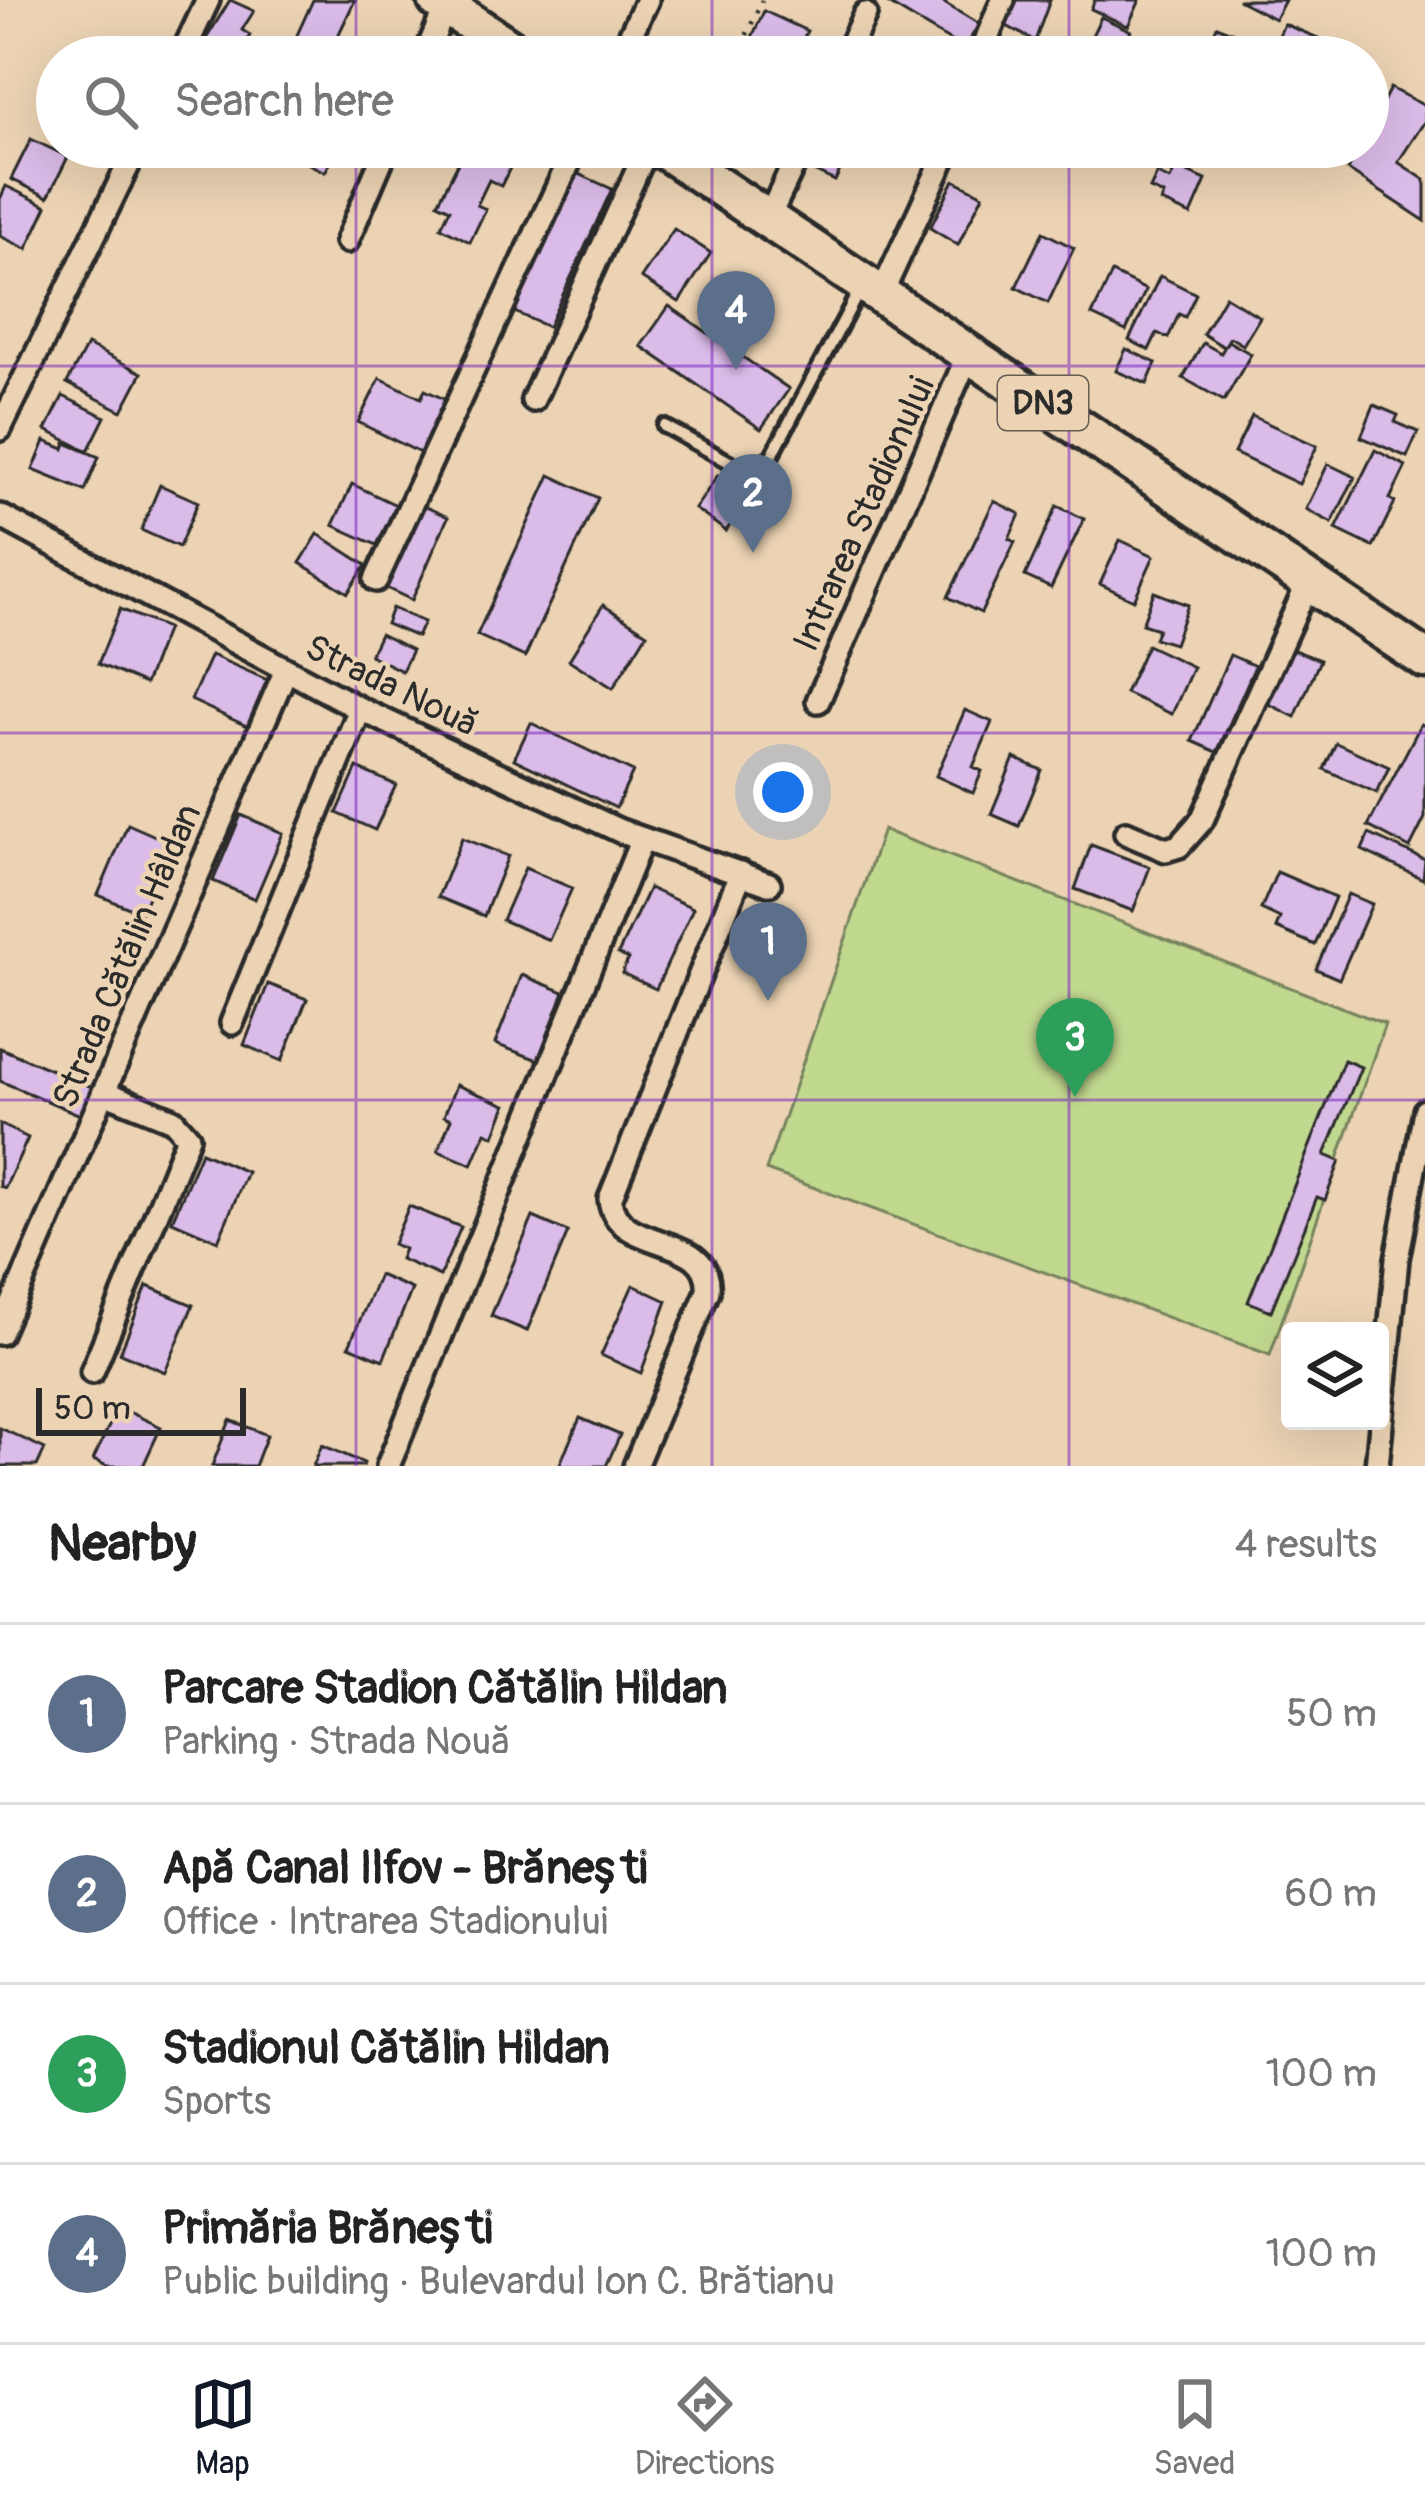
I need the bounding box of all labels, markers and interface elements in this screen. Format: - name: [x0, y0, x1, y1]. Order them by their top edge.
- search box: [36, 36, 1389, 168]
- icon: search: [78, 69, 144, 135]
- text: Search here: [174, 74, 394, 130]
- pin: 4: [697, 271, 775, 370]
- street label: Intrarea Stadionului: [783, 370, 945, 658]
- road number: DN3: [998, 376, 1088, 430]
- pin: 2: [714, 454, 792, 553]
- street label: Strada Nouă: [298, 625, 486, 747]
- your location: [753, 762, 813, 822]
- street label: Strada Cătălin Hâldan: [43, 797, 211, 1115]
- pin: 1: [729, 902, 807, 1001]
- pin: 3: [1036, 998, 1114, 1097]
- map controls: [1281, 1322, 1389, 1430]
- button: layers: [1281, 1322, 1389, 1430]
- scale bar: [36, 1382, 246, 1435]
- text: 50 m: [54, 1388, 131, 1429]
- text: Nearby: [48, 1512, 196, 1576]
- text: 4 results: [1235, 1520, 1377, 1569]
- text: Parcare Stadion Cătălin Hildan: [162, 1661, 727, 1717]
- text: 1: [79, 1689, 95, 1738]
- text: 50 m: [1286, 1689, 1377, 1738]
- text: Parking · Strada Nouă: [162, 1717, 511, 1766]
- text: Apă Canal Ilfov - Brănești: [162, 1841, 647, 1897]
- text: 2: [76, 1869, 98, 1918]
- text: 60 m: [1285, 1869, 1377, 1918]
- text: Office · Intrarea Stadionului: [162, 1897, 608, 1946]
- text: Stadionul Cătălin Hildan: [162, 2021, 610, 2077]
- text: 3: [76, 2049, 98, 2098]
- text: 100 m: [1265, 2049, 1377, 2098]
- text: Sports: [162, 2077, 271, 2126]
- text: Primăria Brănești: [162, 2201, 492, 2257]
- text: 4: [76, 2229, 98, 2278]
- text: 100 m: [1265, 2229, 1377, 2278]
- text: Public building · Bulevardul Ion C. Brătianu: [162, 2257, 835, 2306]
- tab: Map: [190, 2371, 256, 2484]
- tab: Directions: [635, 2371, 775, 2484]
- tab: Saved: [1154, 2371, 1235, 2484]

